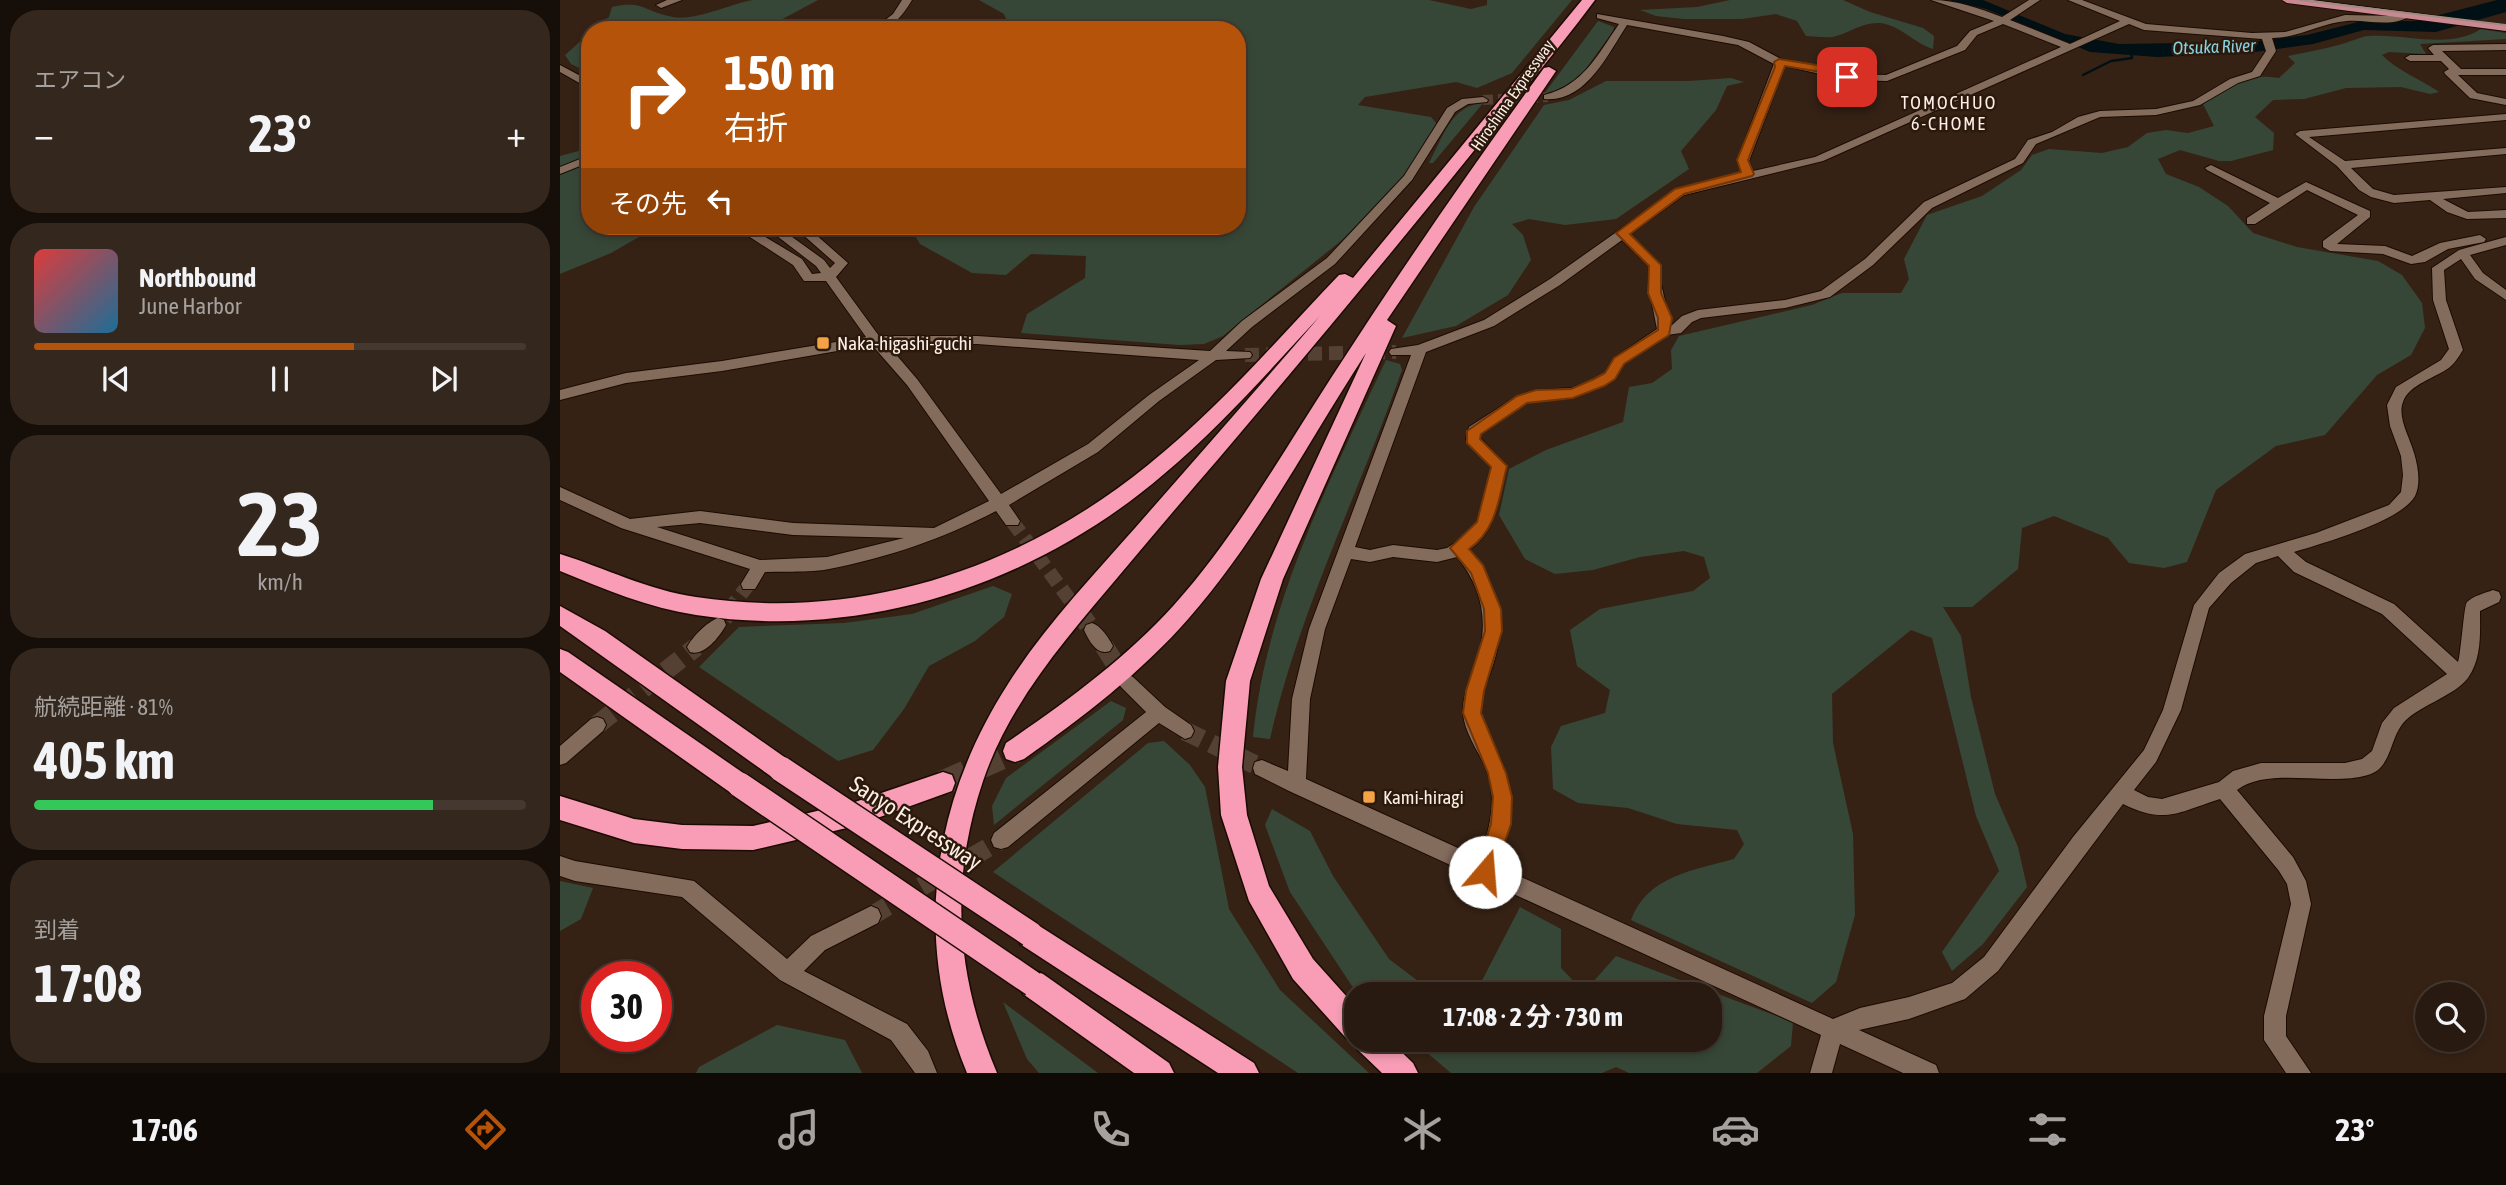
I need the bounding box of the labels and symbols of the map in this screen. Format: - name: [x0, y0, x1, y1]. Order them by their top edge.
- water label: Otsuka River: [2172, 35, 2257, 58]
- street label: Hiroshima Expressway: [1467, 36, 1558, 154]
- pin: [1817, 47, 1877, 107]
- district label: TOMOCHUO 6-CHOME: [1901, 92, 1997, 134]
- place label: Naka-higashi-guchi: [837, 332, 972, 354]
- marker: Naka-higashi-guchi: [815, 335, 831, 351]
- street label: Sanyo Expressway: [845, 771, 987, 875]
- place label: Kami-hiragi: [1383, 786, 1464, 808]
- marker: Kami-hiragi: [1361, 789, 1377, 805]
- position arrow: [1448, 835, 1522, 909]
- speed limit sign: 30: [581, 961, 672, 1052]

